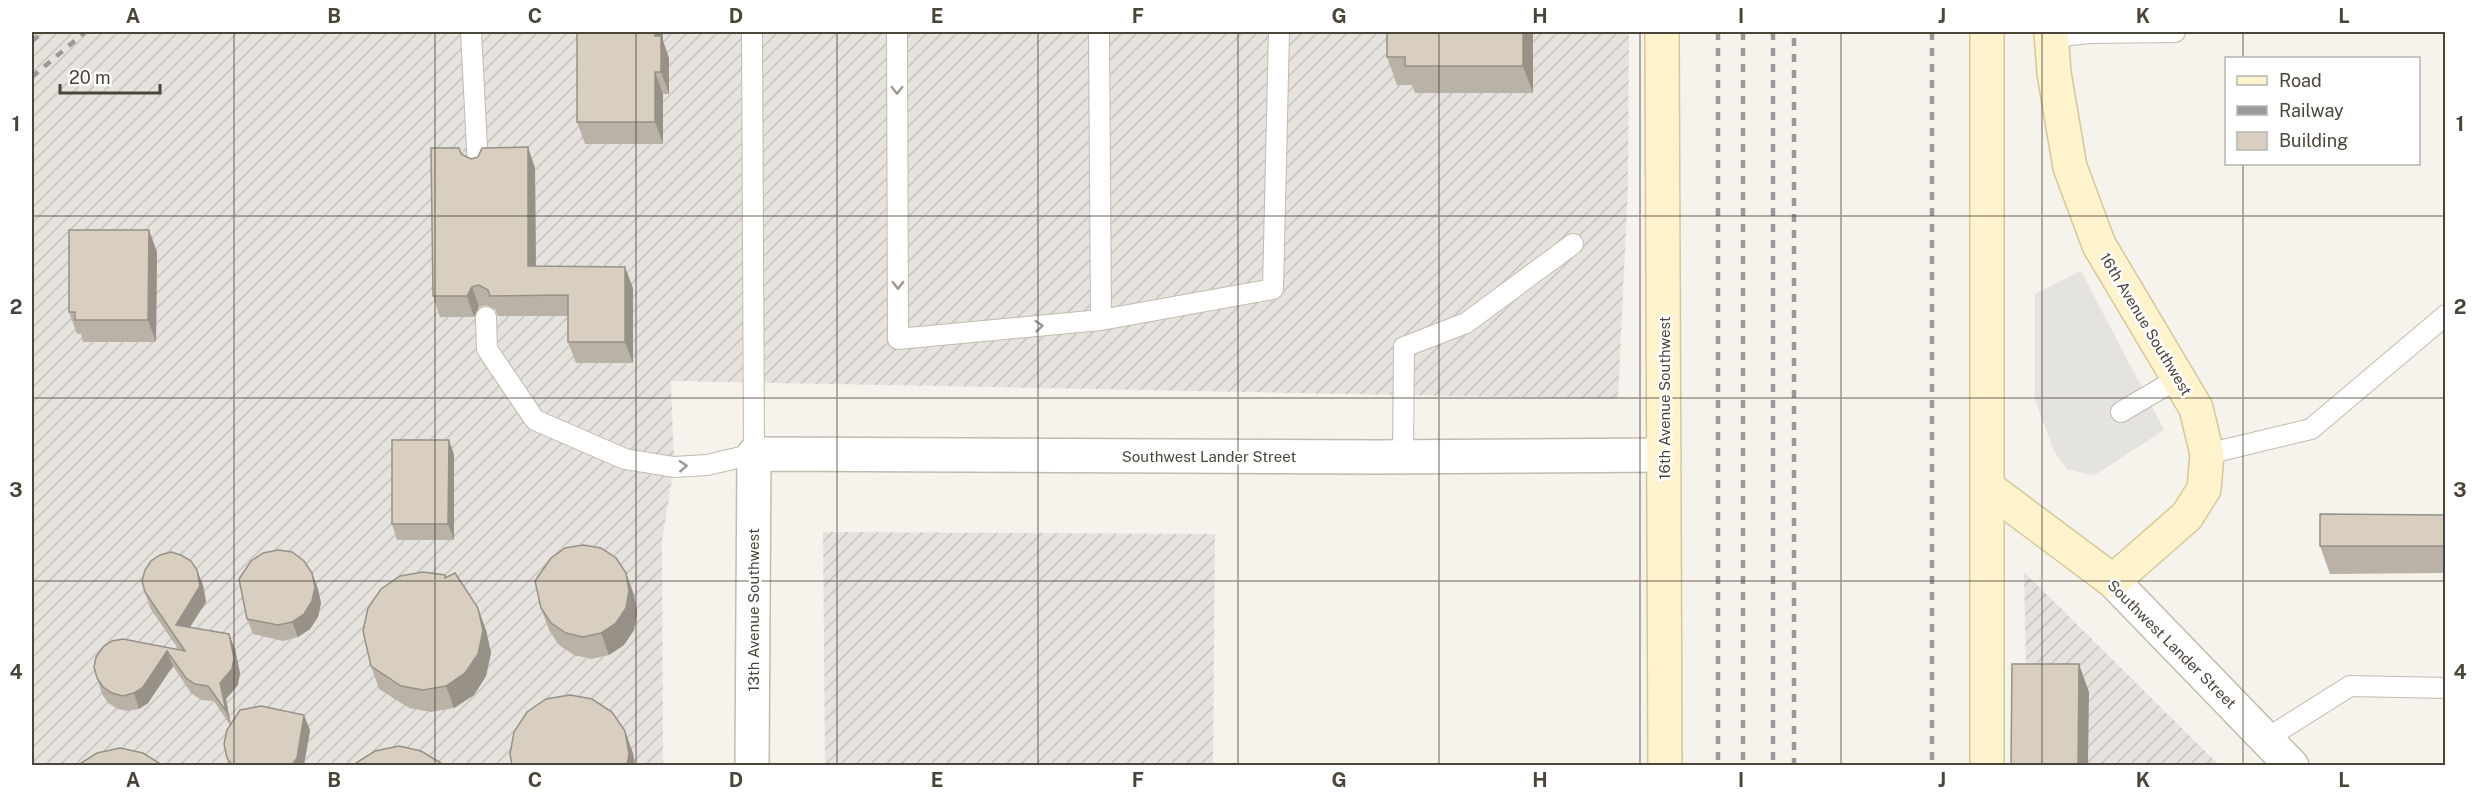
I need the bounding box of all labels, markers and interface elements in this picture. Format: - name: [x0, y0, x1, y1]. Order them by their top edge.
- text: A: [126, 4, 140, 28]
- text: B: [327, 4, 341, 28]
- text: C: [528, 4, 542, 28]
- text: D: [729, 4, 743, 28]
- text: E: [931, 4, 943, 28]
- text: F: [1132, 4, 1144, 28]
- text: G: [1331, 4, 1347, 28]
- text: H: [1532, 4, 1548, 28]
- text: I: [1738, 4, 1744, 28]
- text: J: [1938, 4, 1946, 28]
- text: K: [2136, 4, 2150, 28]
- text: L: [2338, 4, 2350, 28]
- scale bar: [60, 57, 160, 95]
- legend: [2225, 57, 2420, 165]
- text: 20 m: [69, 67, 111, 88]
- text: Road: [2279, 70, 2322, 91]
- one-way arrow: [891, 85, 903, 94]
- text: Railway: [2279, 100, 2344, 121]
- text: 1: [12, 112, 20, 136]
- text: 1: [2456, 112, 2464, 136]
- text: Building: [2279, 130, 2348, 151]
- street label: 16th Avenue Southwest: [2097, 250, 2195, 399]
- one-way arrow: [892, 280, 904, 289]
- text: 2: [10, 295, 22, 319]
- text: 2: [2454, 295, 2466, 319]
- street label: 16th Avenue Southwest: [1656, 316, 1673, 480]
- one-way arrow: [1034, 320, 1043, 333]
- street label: Southwest Lander Street: [1122, 448, 1296, 465]
- one-way arrow: [678, 460, 687, 473]
- text: 3: [9, 478, 23, 502]
- text: 3: [2453, 478, 2467, 502]
- street label: 13th Avenue Southwest: [745, 528, 762, 692]
- street label: Southwest Lander Street: [2104, 576, 2240, 712]
- text: 4: [9, 660, 23, 684]
- text: 4: [2453, 660, 2467, 684]
- text: A: [126, 768, 140, 792]
- text: B: [327, 768, 341, 792]
- text: C: [528, 768, 542, 792]
- text: D: [729, 768, 743, 792]
- text: E: [931, 768, 943, 792]
- text: F: [1132, 768, 1144, 792]
- text: G: [1331, 768, 1347, 792]
- text: H: [1532, 768, 1548, 792]
- text: I: [1738, 768, 1744, 792]
- text: J: [1938, 768, 1946, 792]
- text: K: [2136, 768, 2150, 792]
- text: L: [2338, 768, 2350, 792]

